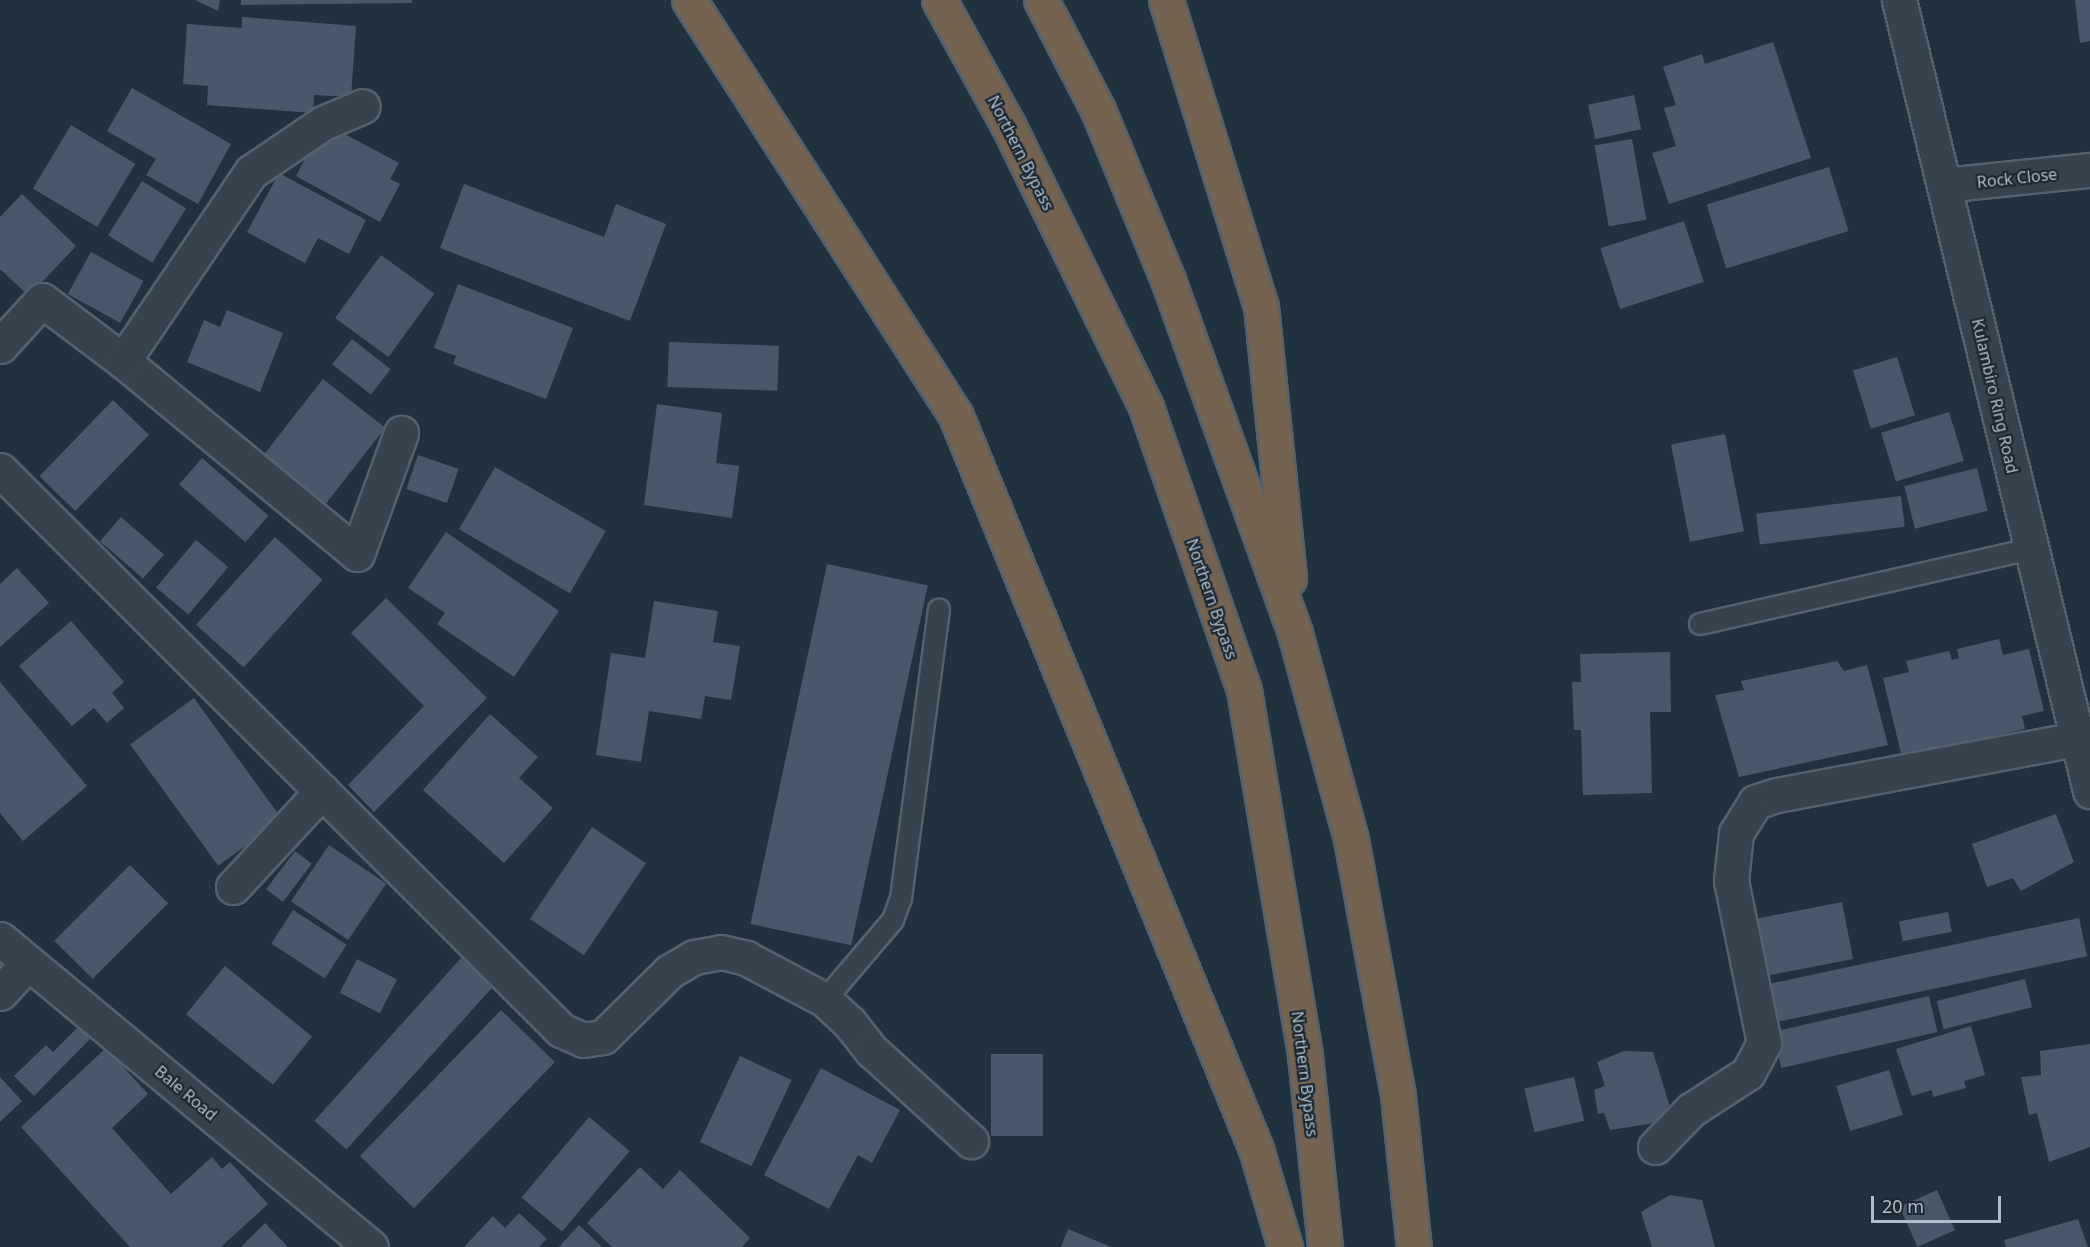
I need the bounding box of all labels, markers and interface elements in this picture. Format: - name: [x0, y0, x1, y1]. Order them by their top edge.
- street label: Northern Bypass: [984, 92, 1058, 214]
- street label: Rock Close: [1976, 164, 2058, 192]
- street label: Kulambiro Ring Road: [1968, 317, 2022, 475]
- street label: Northern Bypass: [1182, 536, 1242, 662]
- street label: Northern Bypass: [1288, 1010, 1322, 1138]
- street label: Bale Road: [151, 1061, 221, 1125]
- scale bar: [1874, 1184, 2004, 1222]
- text: 20 m: [1882, 1194, 1924, 1218]

